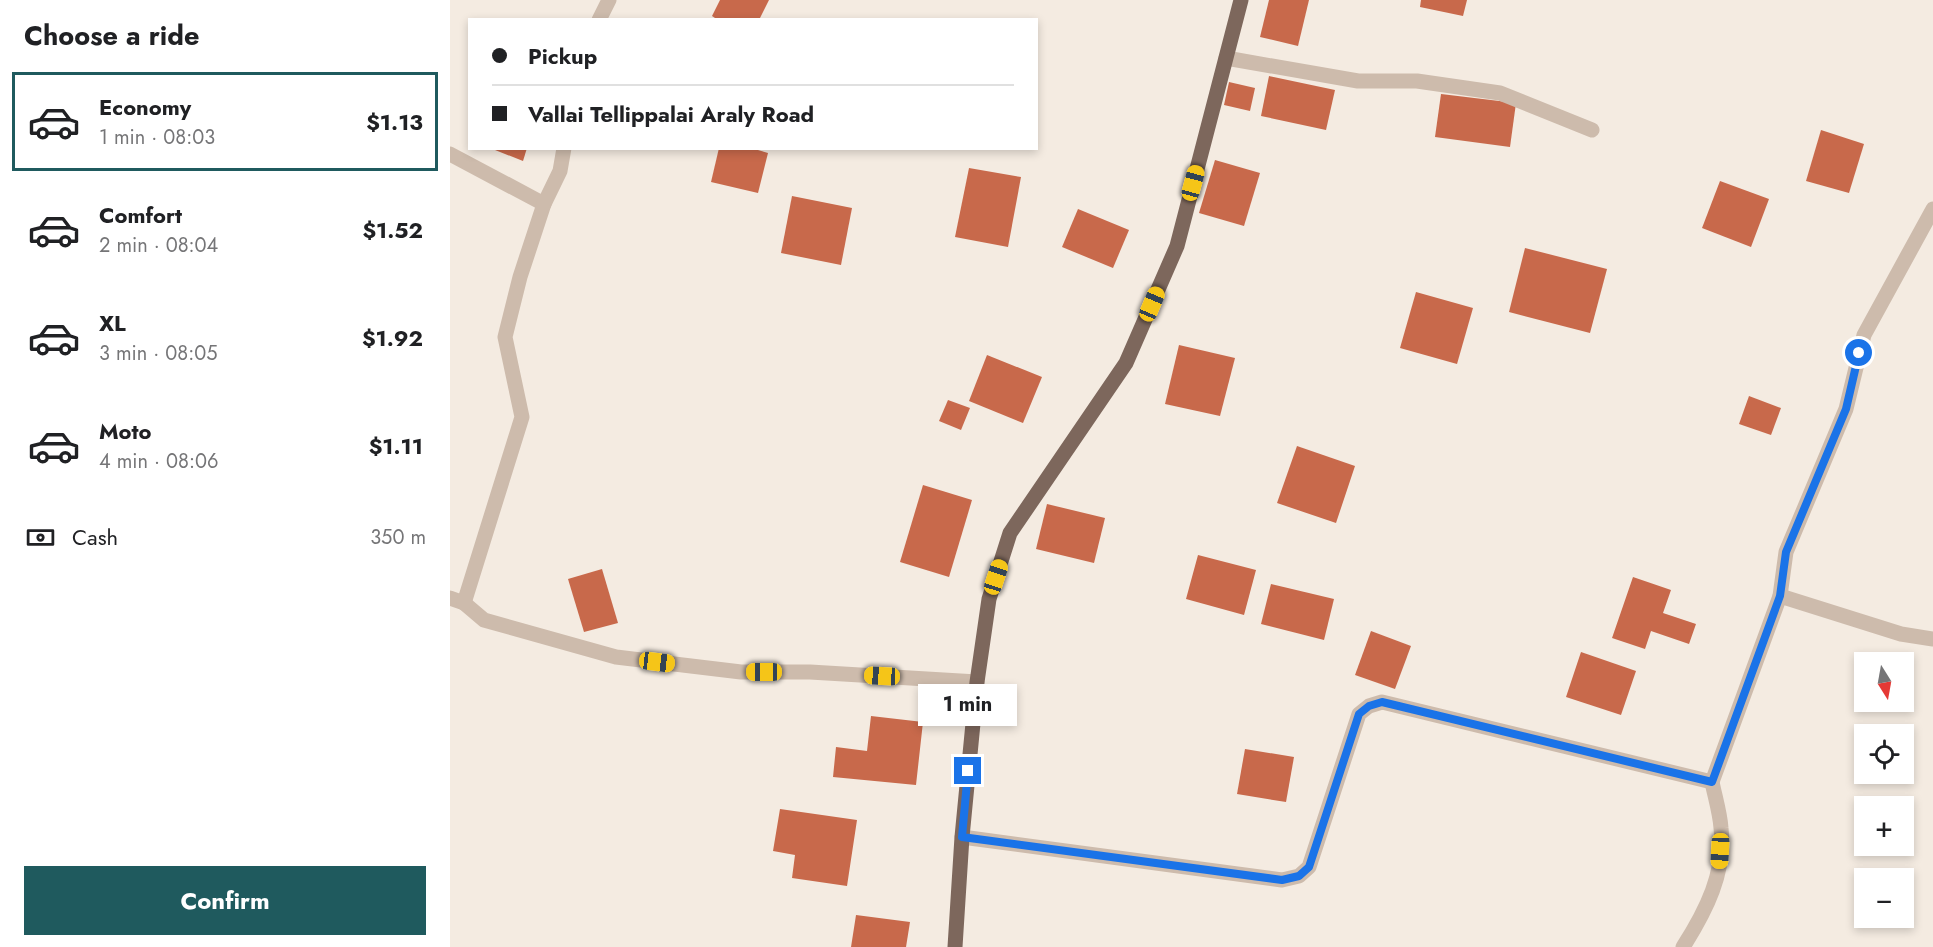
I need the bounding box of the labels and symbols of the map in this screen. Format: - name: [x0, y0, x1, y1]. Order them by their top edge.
- car: [1180, 163, 1206, 203]
- car: [1137, 284, 1167, 324]
- route start: [1845, 339, 1872, 366]
- car: [982, 557, 1010, 597]
- car: [638, 651, 676, 673]
- north arrow: [1854, 652, 1914, 712]
- car: [746, 663, 782, 681]
- car: [864, 666, 900, 686]
- callout: 1 min: [918, 684, 1018, 726]
- route end: [954, 757, 981, 784]
- car: [1710, 833, 1730, 869]

